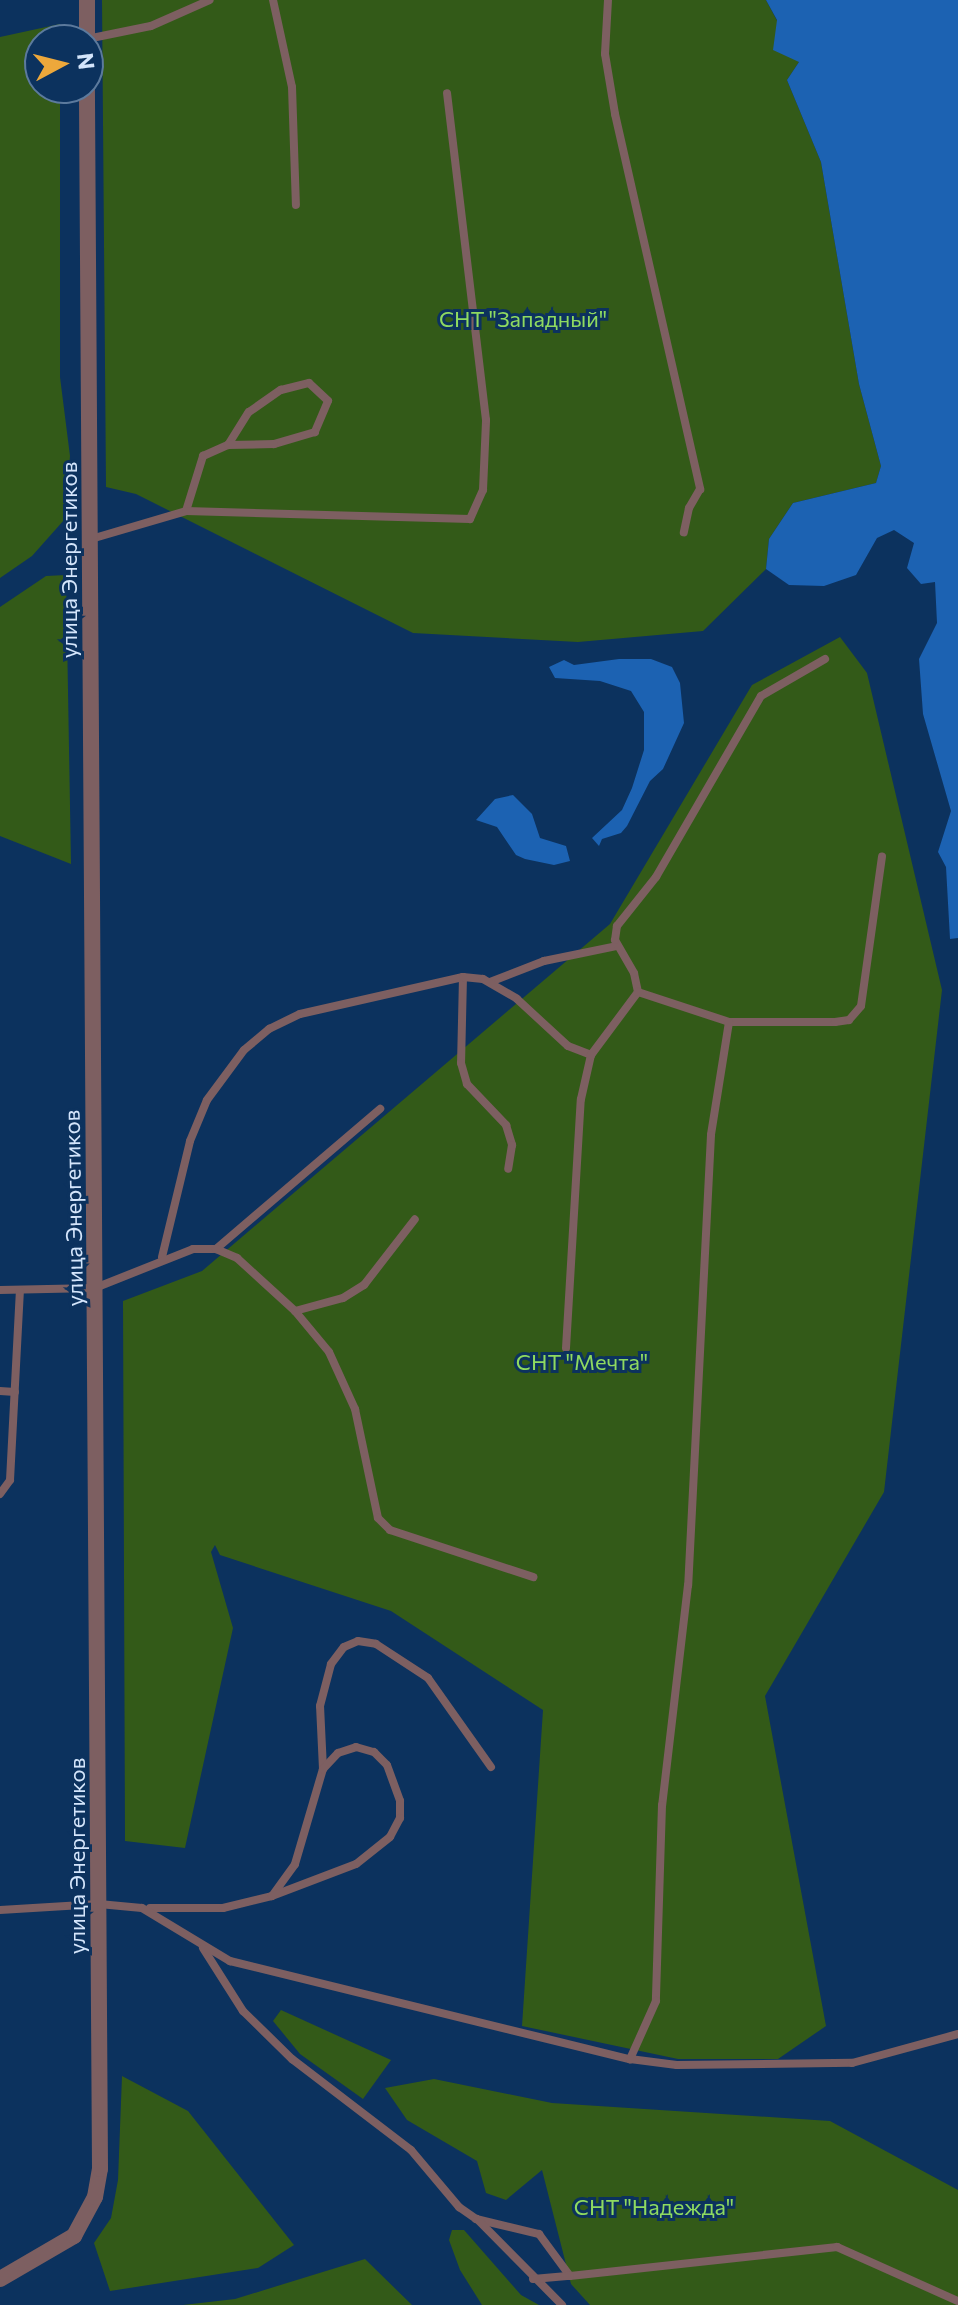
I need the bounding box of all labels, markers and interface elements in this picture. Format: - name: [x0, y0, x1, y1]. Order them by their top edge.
- north arrow: [24, 24, 104, 104]
- text: N: [72, 51, 101, 71]
- park label: СНТ "Западный": [439, 306, 607, 332]
- street label: улица Энергетиков: [56, 462, 82, 658]
- street label: улица Энергетиков: [58, 1109, 88, 1307]
- park label: СНТ "Мечта": [516, 1349, 648, 1375]
- street label: улица Энергетиков: [64, 1758, 90, 1954]
- park label: СНТ "Надежда": [574, 2194, 734, 2220]

